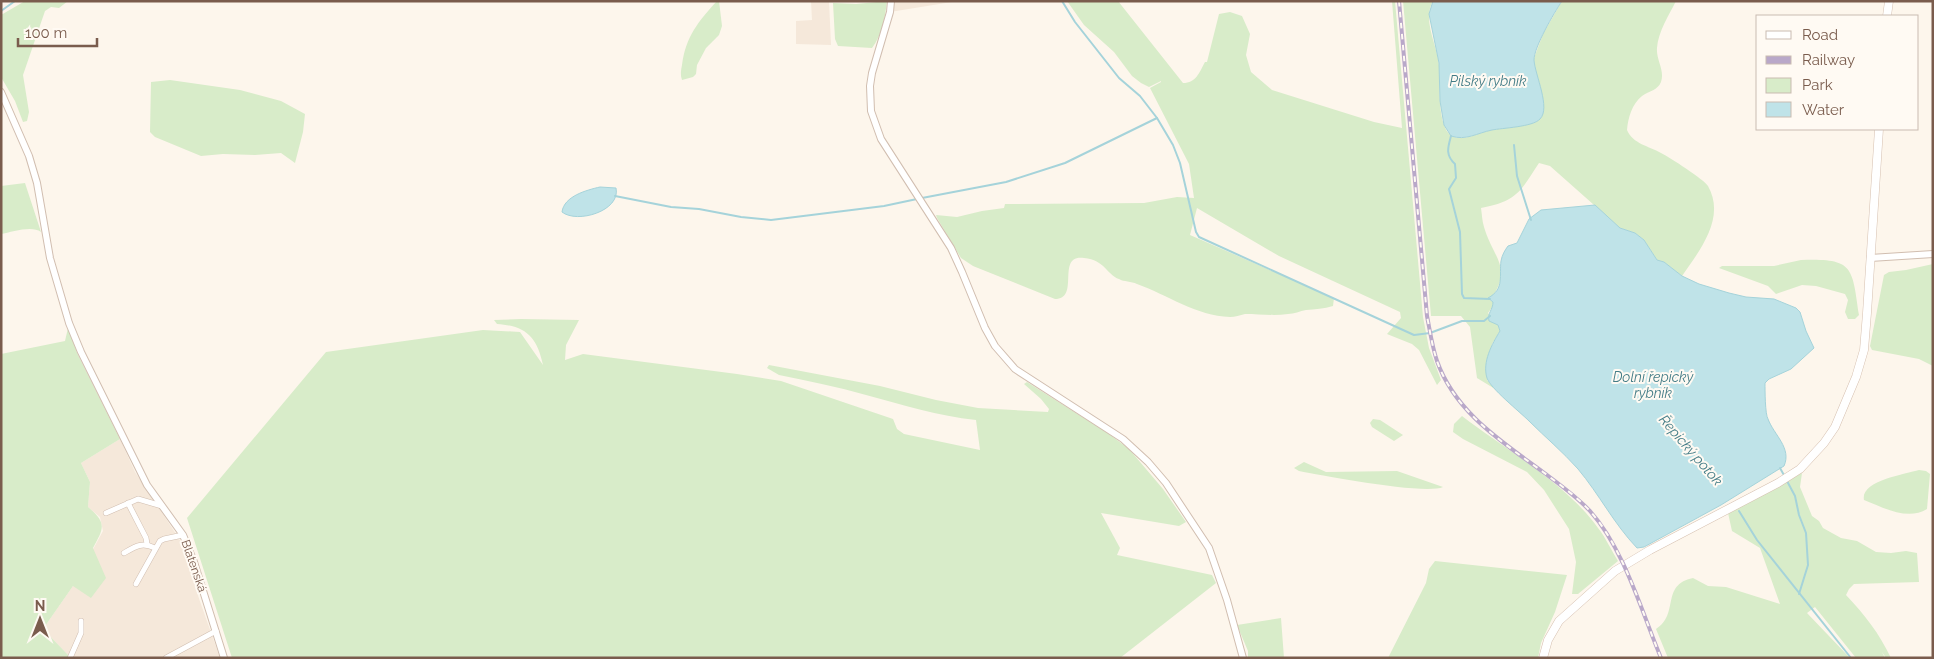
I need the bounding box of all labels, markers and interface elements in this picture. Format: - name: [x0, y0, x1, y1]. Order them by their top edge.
- scale bar: [18, 15, 96, 47]
- legend: [1756, 15, 1919, 130]
- text: 100 m: [25, 24, 67, 42]
- text: Road: [1802, 26, 1838, 44]
- text: Railway: [1802, 51, 1855, 69]
- water label: Pilský rybník: [1449, 73, 1527, 89]
- text: Park: [1802, 76, 1833, 94]
- text: Water: [1802, 101, 1845, 119]
- water label: Dolní řepický rybník: [1613, 369, 1694, 401]
- water label: Řepický potok: [1656, 410, 1728, 489]
- street label: Blatenská: [179, 538, 209, 594]
- north arrow: [15, 594, 65, 644]
- text: N: [35, 598, 45, 614]

